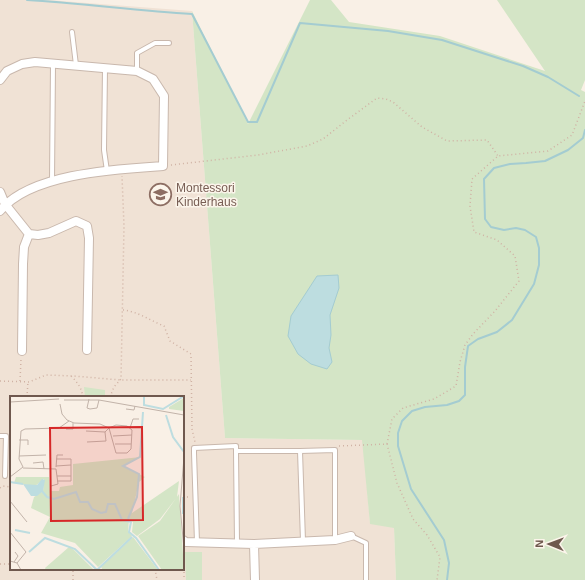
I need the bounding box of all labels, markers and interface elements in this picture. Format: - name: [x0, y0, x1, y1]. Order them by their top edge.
- place label: Montessori Kinderhaus: [176, 181, 237, 209]
- school or university icon: Montessori Kinderhaus: [148, 182, 174, 208]
- inset map: [10, 396, 184, 570]
- north arrow: [529, 524, 569, 564]
- text: N: [533, 540, 545, 548]

